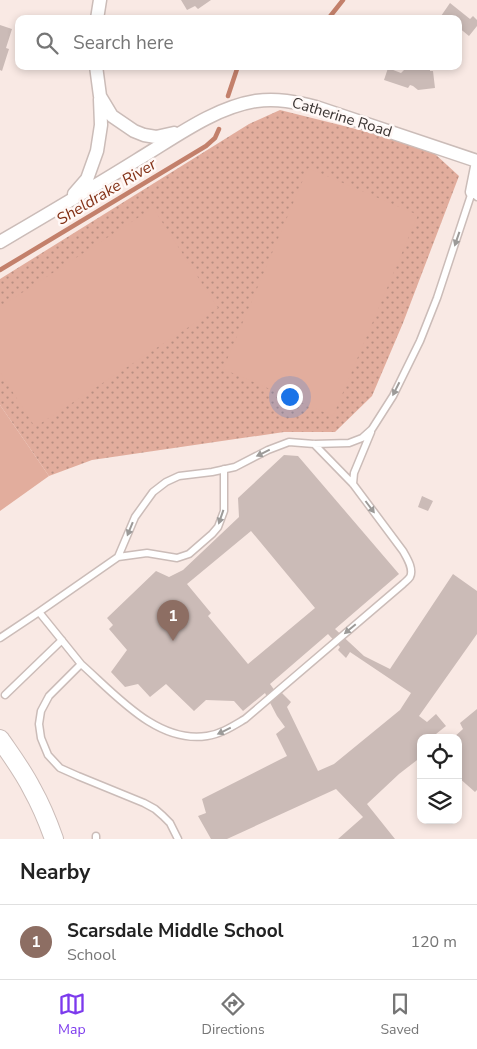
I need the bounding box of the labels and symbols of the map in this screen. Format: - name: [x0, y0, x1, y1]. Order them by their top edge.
- street label: Catherine Road: [290, 92, 394, 142]
- water label: Sheldrake River: [53, 153, 162, 230]
- one-way arrow: [453, 231, 460, 246]
- one-way arrow: [392, 382, 400, 396]
- your location: [277, 384, 303, 410]
- one-way arrow: [256, 449, 270, 457]
- one-way arrow: [365, 500, 375, 514]
- one-way arrow: [217, 510, 224, 525]
- one-way arrow: [126, 522, 134, 537]
- pin: 1: [157, 600, 189, 641]
- one-way arrow: [344, 623, 356, 634]
- one-way arrow: [217, 727, 231, 735]

